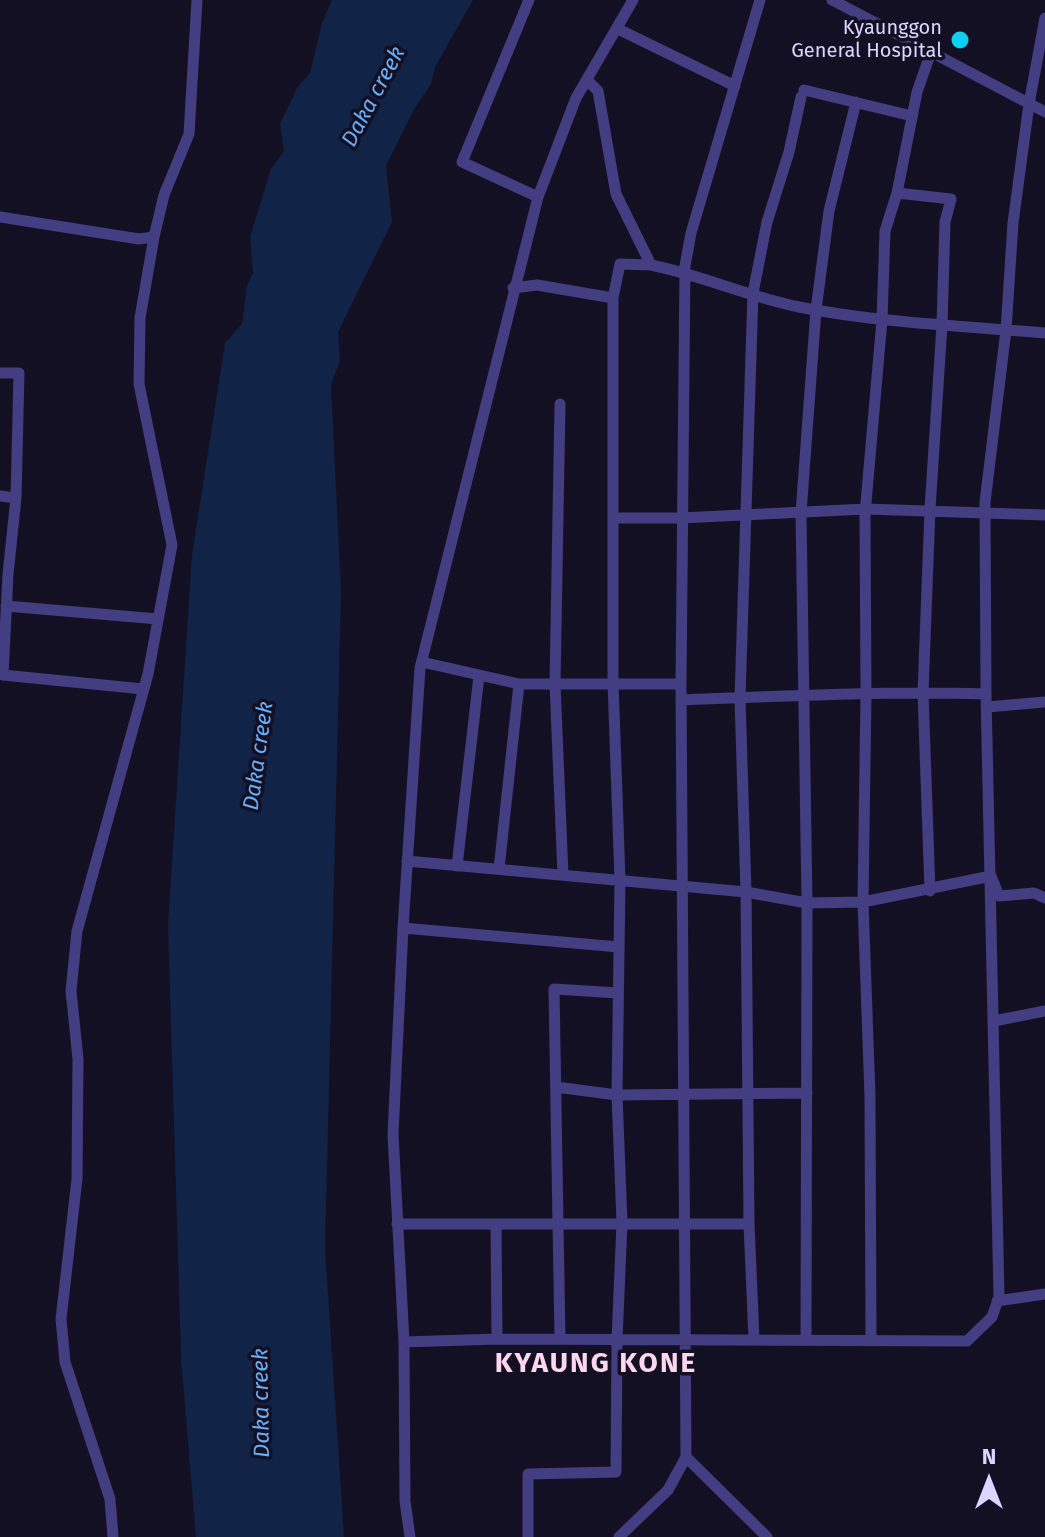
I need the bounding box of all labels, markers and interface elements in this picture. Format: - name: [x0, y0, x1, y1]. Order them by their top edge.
- place label: Kyaunggon General Hospital: [791, 16, 942, 63]
- marker: Kyaunggon General Hospital: [949, 29, 971, 51]
- water label: Daka creek: [337, 42, 411, 152]
- water label: Daka creek: [238, 700, 280, 812]
- district label: KYAUNG KONE: [495, 1347, 697, 1381]
- water label: Daka creek: [248, 1348, 276, 1458]
- north arrow: [949, 1441, 1029, 1521]
- text: N: [982, 1443, 996, 1470]

